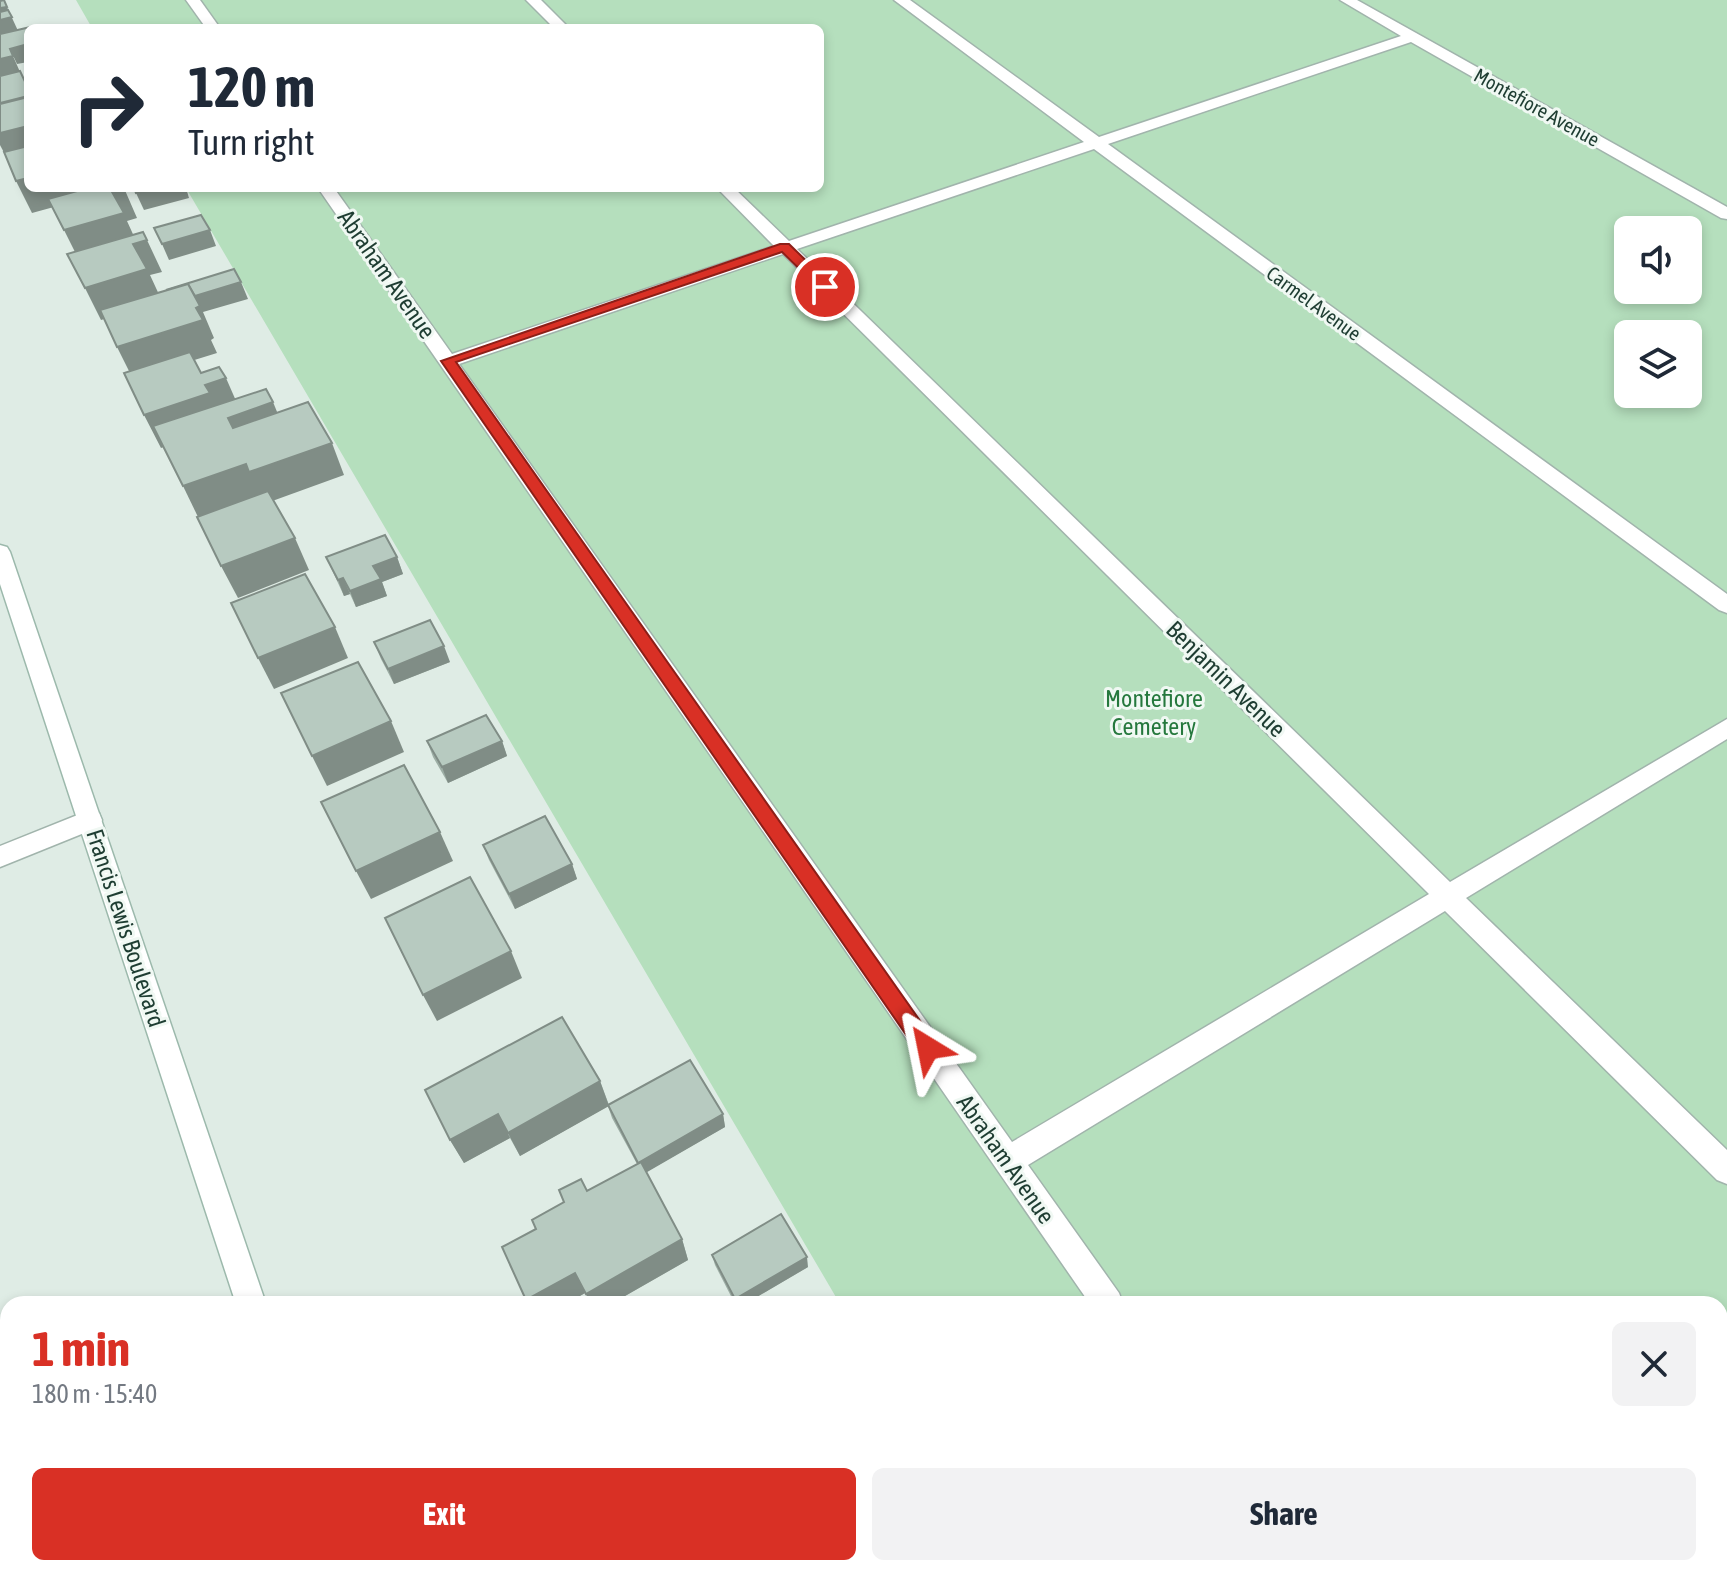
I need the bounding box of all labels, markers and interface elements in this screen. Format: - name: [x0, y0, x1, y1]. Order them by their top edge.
- text: 120 m: [188, 55, 315, 119]
- icon: right: [56, 56, 160, 160]
- street label: Montefiore Avenue: [1470, 63, 1604, 151]
- text: Turn right: [188, 121, 315, 163]
- street label: Abraham Avenue: [333, 205, 441, 343]
- map controls: [1614, 216, 1702, 408]
- button: sound: [1614, 216, 1702, 304]
- pin: [791, 253, 859, 321]
- street label: Carmel Avenue: [1262, 261, 1366, 345]
- icon: arrive: [803, 265, 847, 309]
- button: layers: [1614, 320, 1702, 408]
- street label: Benjamin Avenue: [1161, 616, 1291, 742]
- park label: Montefiore Cemetery: [1105, 685, 1203, 740]
- street label: Francis Lewis Boulevard: [81, 826, 171, 1030]
- position arrow: [886, 1006, 970, 1090]
- street label: Abraham Avenue: [952, 1090, 1060, 1228]
- text: 1 min: [32, 1321, 130, 1376]
- button: close: [1612, 1322, 1696, 1406]
- text: 180 m · 15:40: [32, 1379, 157, 1409]
- button: Exit: [32, 1468, 856, 1560]
- button: Share: [872, 1468, 1696, 1560]

